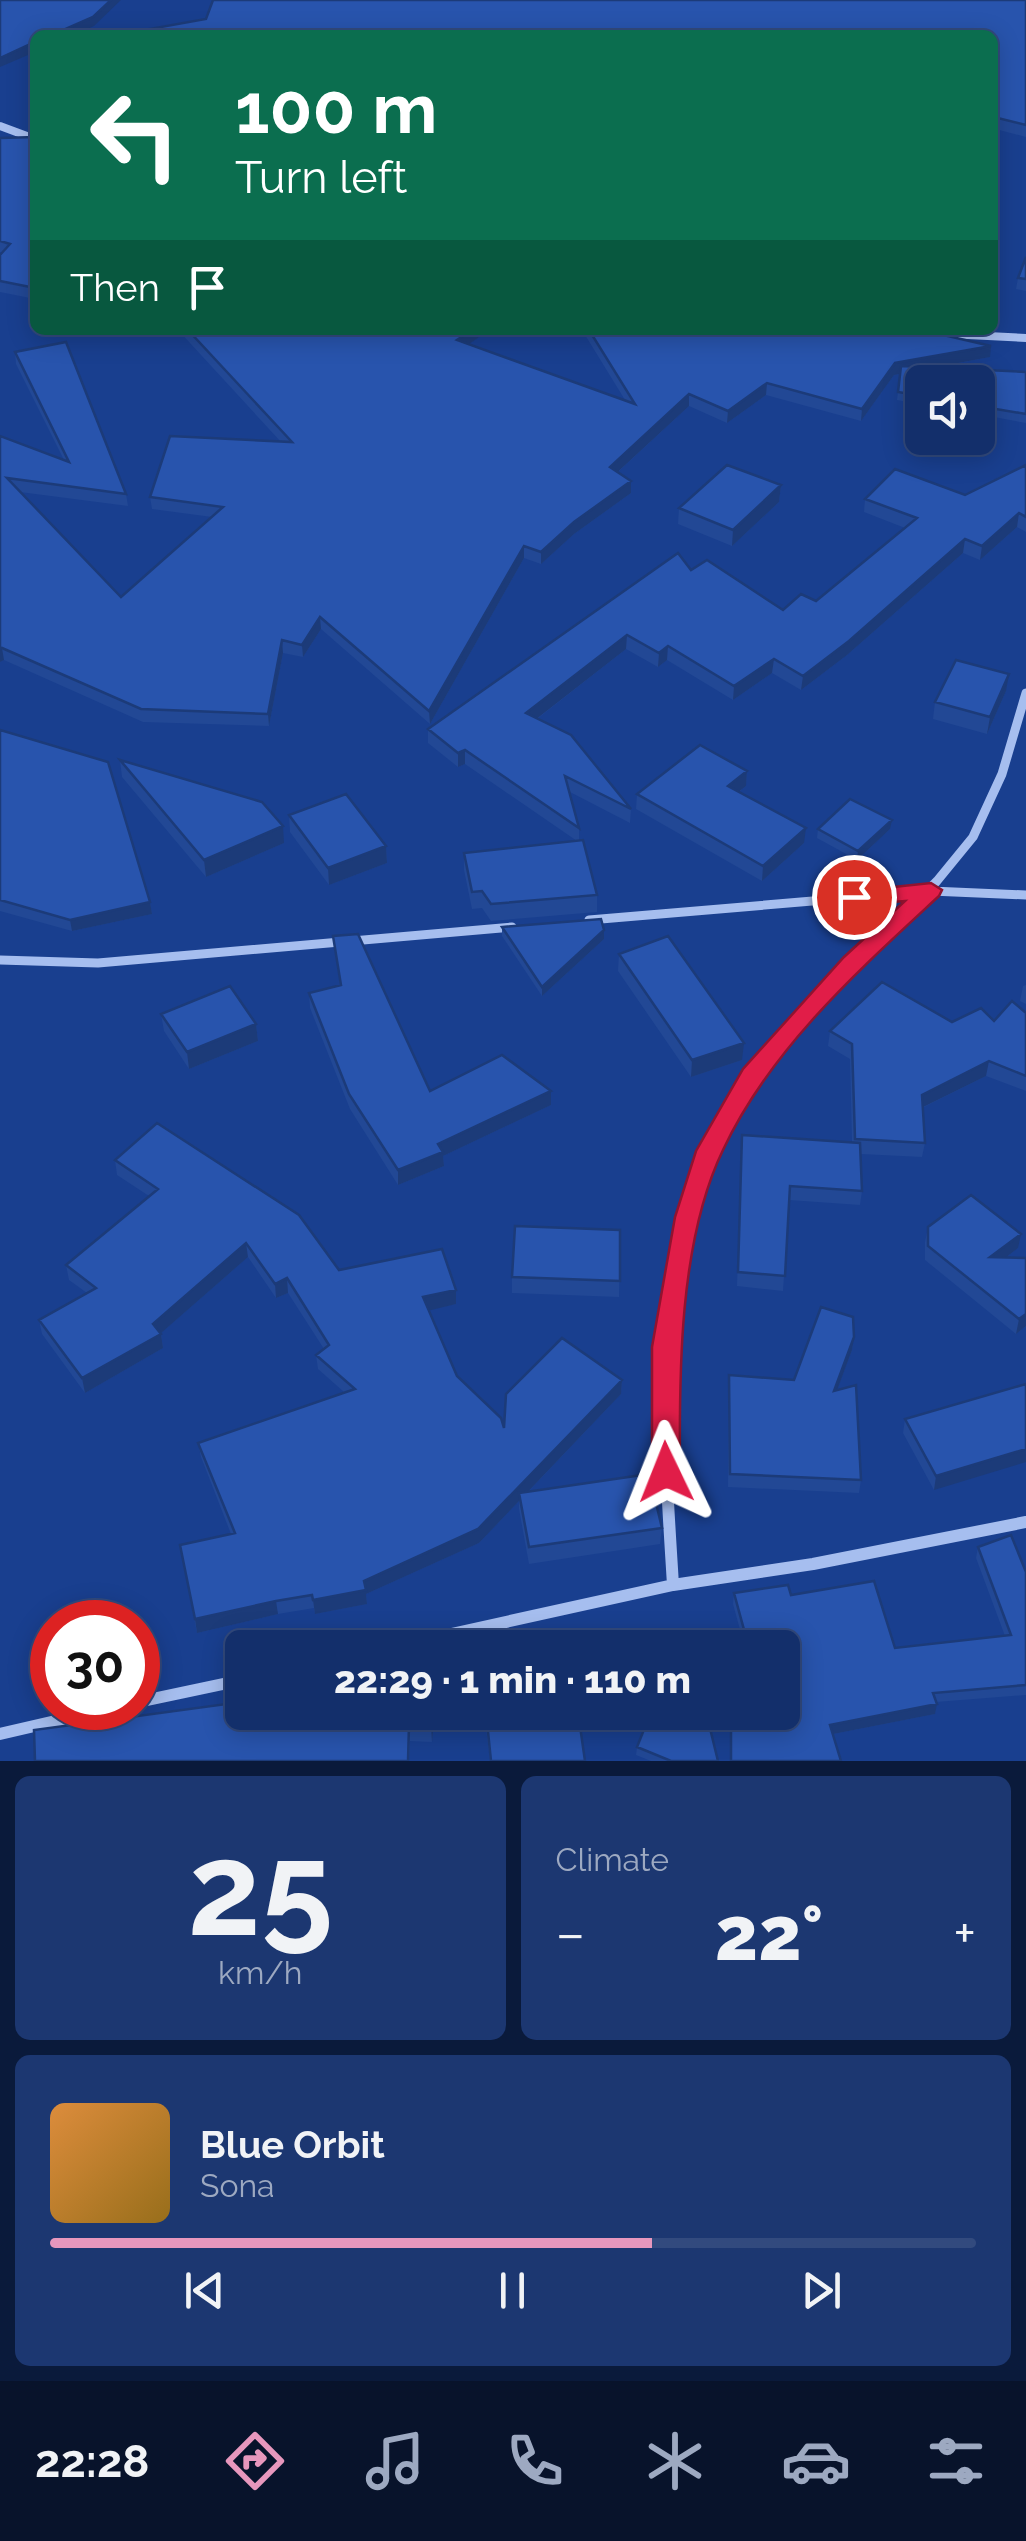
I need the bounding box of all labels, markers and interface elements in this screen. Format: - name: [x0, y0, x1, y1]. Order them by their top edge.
- text: 100 m: [235, 67, 438, 149]
- icon: left: [70, 70, 200, 200]
- text: Turn left: [235, 151, 407, 204]
- icon: arrive: [180, 260, 235, 315]
- text: Then: [70, 265, 160, 310]
- map controls: [905, 365, 995, 455]
- button: sound: [905, 365, 995, 455]
- pin: [812, 855, 897, 940]
- icon: arrive: [827, 870, 882, 925]
- position arrow: [614, 1420, 718, 1524]
- speed limit sign: 30: [30, 1600, 160, 1730]
- text: 22:29 · 1 min · 110 m: [334, 1657, 691, 1702]
- text: 25: [188, 1813, 333, 1965]
- text: Climate: [556, 1841, 669, 1878]
- text: 22°: [715, 1889, 824, 1978]
- text: −: [556, 1901, 585, 1966]
- text: +: [953, 1901, 976, 1966]
- text: km/h: [218, 1954, 302, 1991]
- text: Blue Orbit: [200, 2122, 385, 2167]
- text: Sona: [200, 2167, 275, 2204]
- icon: previous: [177, 2263, 232, 2318]
- icon: pause: [485, 2263, 540, 2318]
- icon: next: [794, 2263, 849, 2318]
- icon: directions: [220, 2426, 290, 2496]
- icon: music: [360, 2426, 430, 2496]
- icon: phone: [500, 2426, 570, 2496]
- icon: climate: [640, 2426, 710, 2496]
- icon: car: [781, 2426, 851, 2496]
- icon: filters: [921, 2426, 991, 2496]
- text: 22:28: [35, 2435, 150, 2488]

